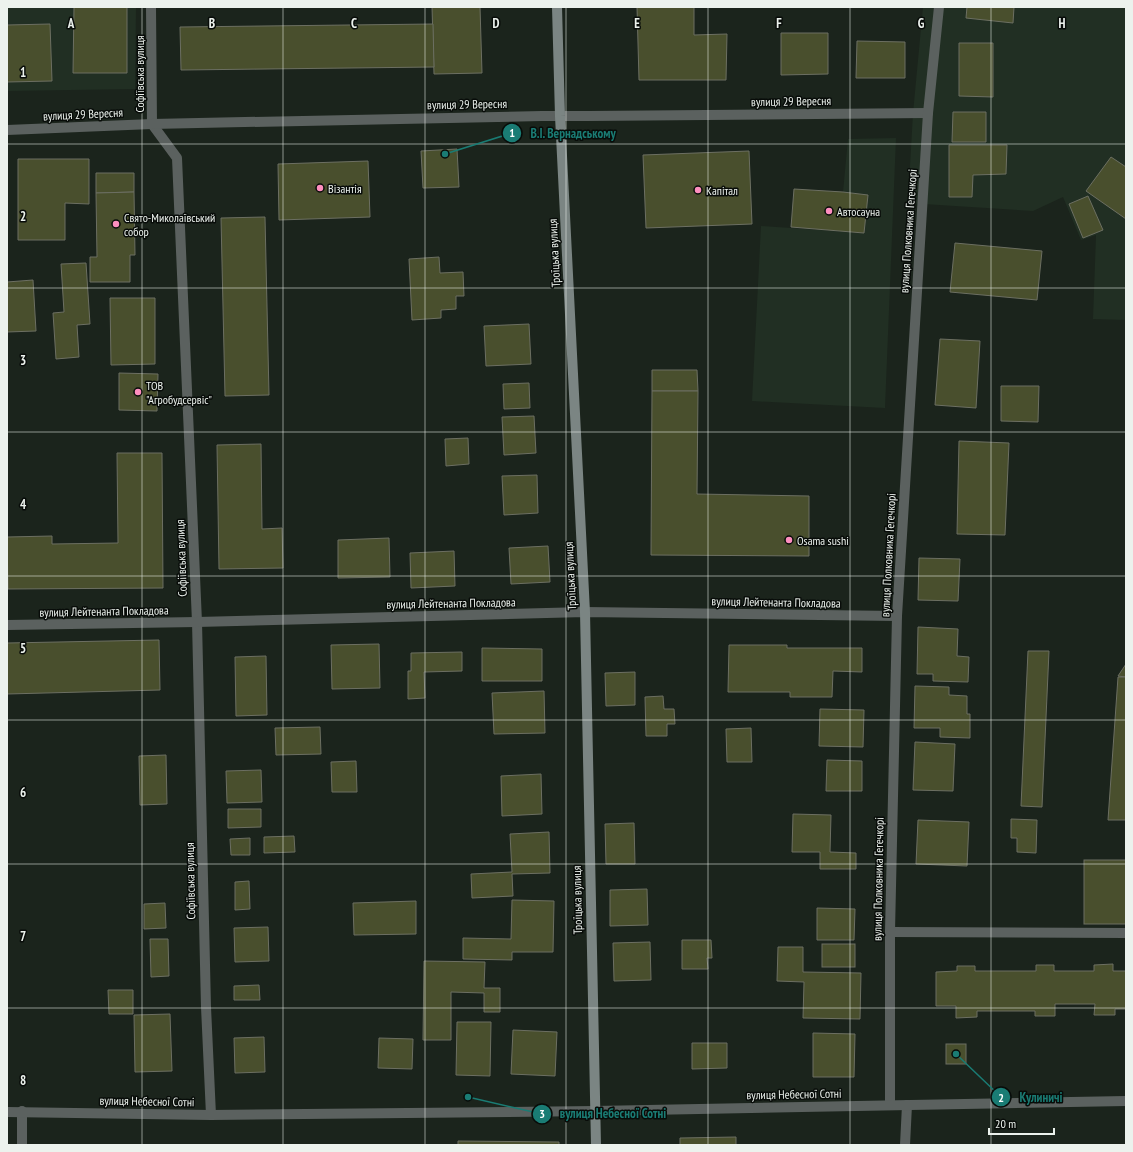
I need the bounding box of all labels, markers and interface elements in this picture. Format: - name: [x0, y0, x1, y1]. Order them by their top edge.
- text: A: [67, 15, 75, 32]
- text: B: [209, 15, 215, 32]
- text: C: [351, 15, 357, 32]
- text: D: [493, 15, 500, 32]
- text: E: [634, 15, 640, 32]
- text: F: [776, 15, 782, 32]
- text: G: [918, 15, 925, 32]
- text: H: [1059, 15, 1066, 32]
- street label: Софіївська вулиця: [132, 35, 147, 113]
- text: 1: [20, 64, 26, 81]
- street label: вулиця 29 Вересня: [751, 93, 831, 109]
- street label: вулиця 29 Вересня: [427, 96, 507, 112]
- street label: вулиця 29 Вересня: [43, 104, 124, 124]
- callout: В.І. Вернадському: [502, 121, 624, 146]
- text: 1: [509, 125, 515, 140]
- text: В.І. Вернадському: [530, 125, 616, 142]
- street label: вулиця Полковника Гегечкорі: [896, 169, 920, 293]
- place label: Візантія: [328, 181, 362, 196]
- marker: Візантія: [315, 183, 325, 193]
- place label: Капітал: [706, 183, 738, 198]
- marker: Капітал: [693, 185, 703, 195]
- place label: Автосауна: [837, 204, 880, 219]
- marker: Автосауна: [824, 206, 834, 216]
- text: 2: [20, 208, 26, 225]
- place label: Свято-Миколаївський собор: [124, 210, 215, 239]
- street label: Троїцька вулиця: [545, 218, 563, 288]
- marker: Свято-Миколаївський собор: [111, 219, 121, 229]
- text: 3: [20, 352, 26, 369]
- place label: ТОВ "Агробудсервіс": [146, 378, 212, 407]
- marker: ТОВ "Агробудсервіс": [133, 387, 143, 397]
- street label: вулиця Полковника Гегечкорі: [877, 493, 899, 617]
- text: 4: [20, 496, 27, 513]
- street label: Софіївська вулиця: [172, 519, 190, 597]
- place label: Osama sushi: [797, 533, 849, 548]
- marker: Osama sushi: [784, 535, 794, 545]
- street label: Троїцька вулиця: [561, 541, 579, 611]
- street label: вулиця Лейтенанта Покладова: [711, 593, 841, 611]
- street label: вулиця Лейтенанта Покладова: [386, 594, 516, 612]
- street label: вулиця Лейтенанта Покладова: [39, 602, 169, 620]
- text: 5: [20, 640, 26, 657]
- text: 6: [20, 784, 26, 801]
- street label: вулиця Полковника Гегечкорі: [869, 817, 887, 941]
- street label: Софіївська вулиця: [182, 842, 198, 920]
- street label: Троїцька вулиця: [569, 865, 585, 934]
- text: 7: [20, 928, 26, 945]
- text: 8: [20, 1072, 26, 1089]
- callout: Кулиничі: [991, 1085, 1070, 1110]
- street label: вулиця Небесної Сотні: [746, 1086, 842, 1102]
- text: Кулиничі: [1020, 1089, 1063, 1106]
- text: 2: [998, 1090, 1004, 1105]
- street label: вулиця Небесної Сотні: [99, 1093, 195, 1109]
- callout: вулиця Небесної Сотні: [532, 1101, 674, 1126]
- text: вулиця Небесної Сотні: [560, 1105, 666, 1122]
- text: 3: [539, 1106, 545, 1121]
- scale bar: [989, 1110, 1054, 1136]
- text: 20 m: [995, 1116, 1016, 1131]

